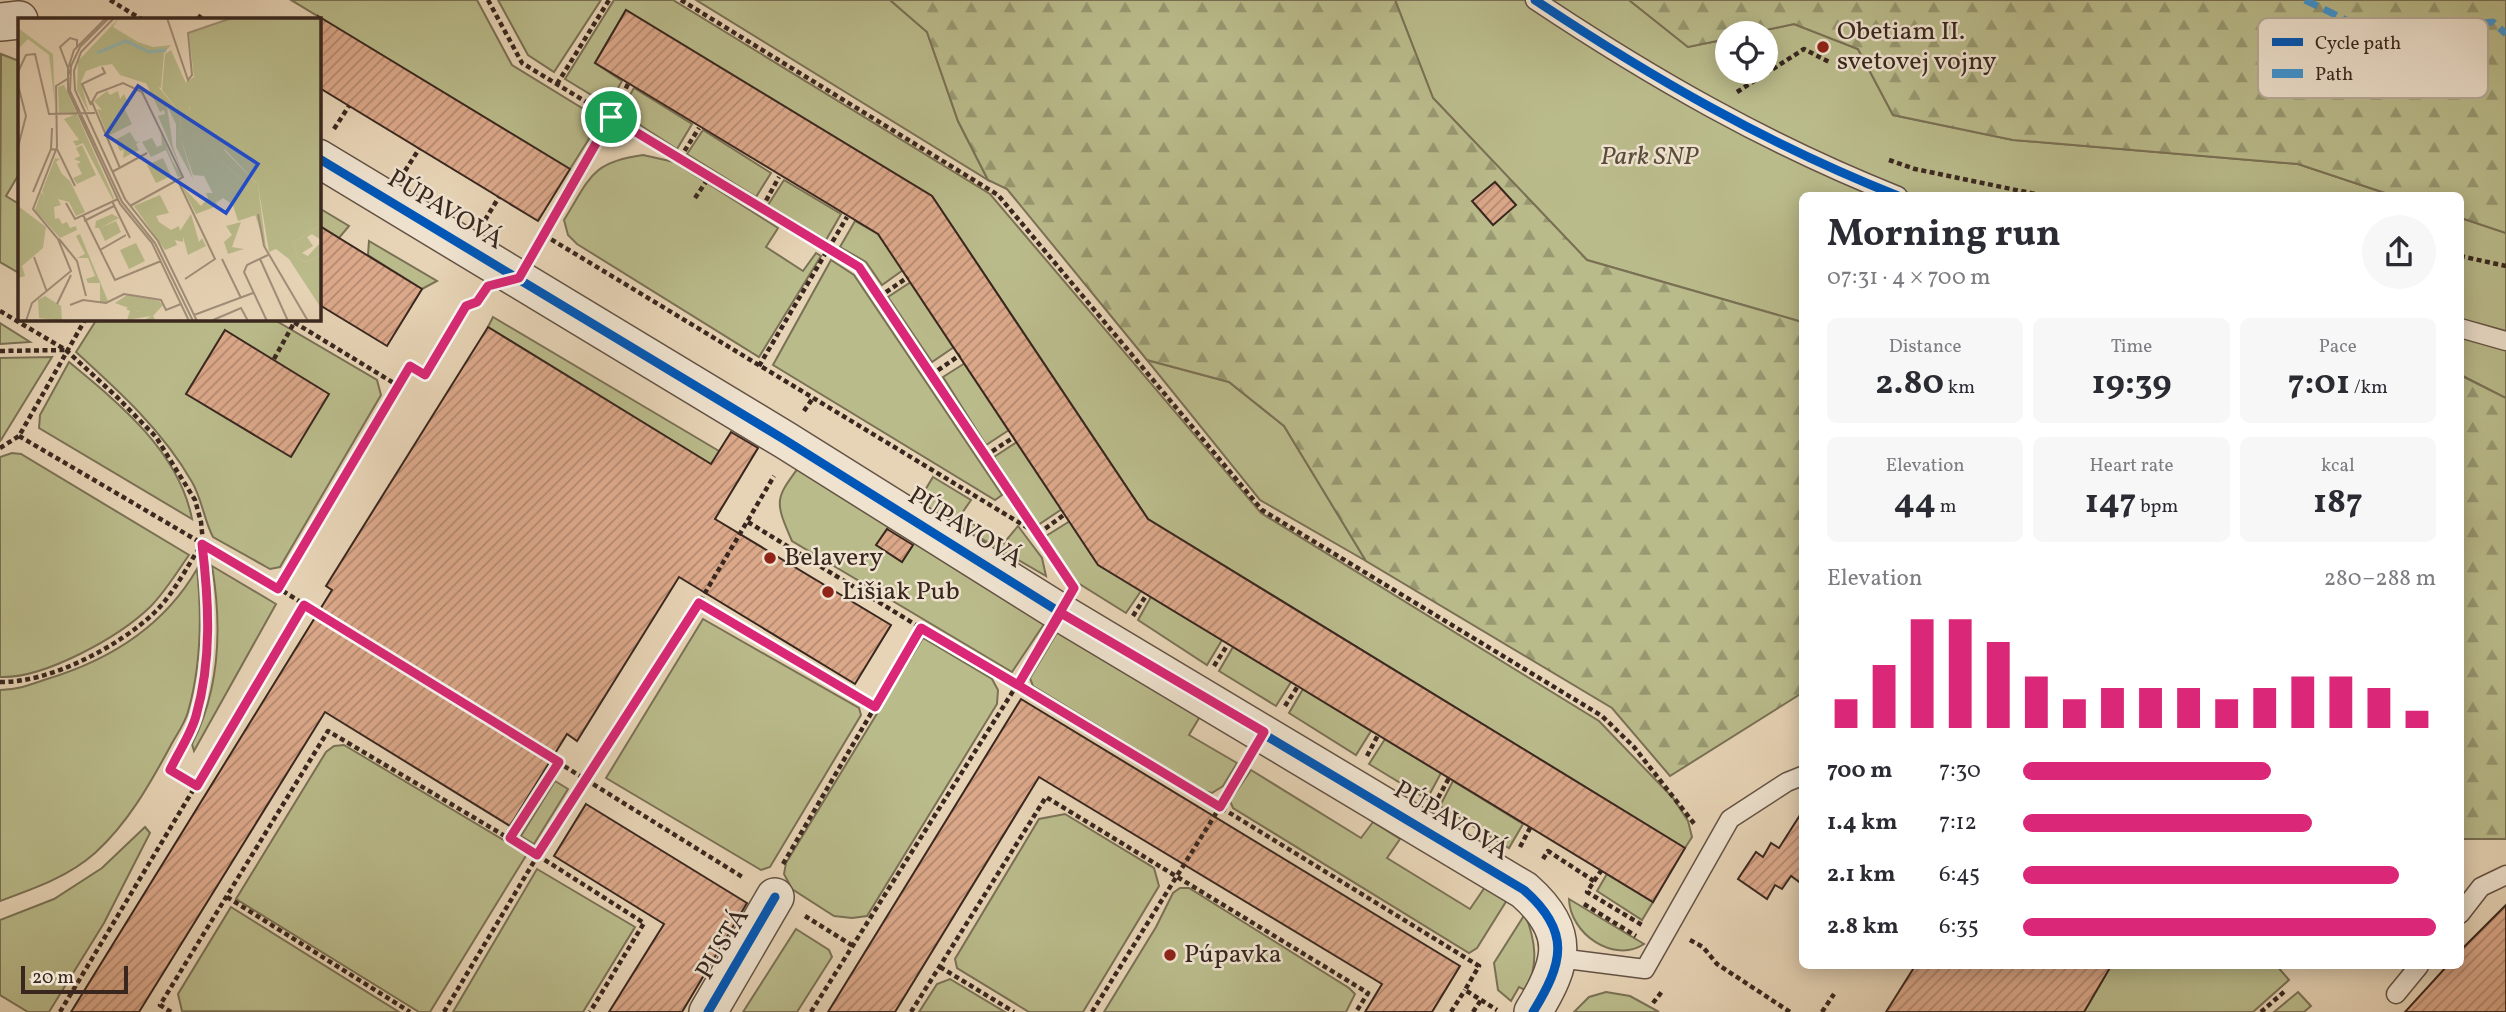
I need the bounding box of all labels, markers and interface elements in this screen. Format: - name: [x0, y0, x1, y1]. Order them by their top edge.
- place label: Obetiam II. svetovej vojny: [1837, 14, 1997, 80]
- inset map: [18, 18, 320, 320]
- legend: [2258, 18, 2488, 98]
- map controls: [1715, 21, 1778, 84]
- button: locate: [1715, 21, 1778, 84]
- text: Cycle path: [2315, 31, 2401, 57]
- marker: Obetiam II. svetovej vojny: [1815, 39, 1831, 55]
- text: Path: [2315, 62, 2353, 88]
- pin: [581, 87, 641, 147]
- icon: arrive: [592, 98, 630, 136]
- park label: Park SNP: [1600, 139, 1699, 175]
- street label: PÚPAVOVÁ: [380, 161, 510, 259]
- text: Morning run: [1827, 209, 2061, 262]
- button: share: [2362, 215, 2436, 289]
- text: 07:31 · 4 × 700 m: [1827, 262, 1991, 294]
- text: Distance: [1889, 334, 1962, 360]
- text: Time: [2111, 334, 2152, 360]
- text: Pace: [2319, 334, 2357, 360]
- text: 2.80: [1875, 360, 1944, 408]
- text: 19:39: [2092, 360, 2171, 408]
- text: 7:01: [2288, 360, 2350, 408]
- text: km: [1944, 375, 1975, 401]
- text: /km: [2350, 375, 2388, 401]
- text: Elevation: [1886, 453, 1965, 479]
- text: Heart rate: [2090, 453, 2173, 479]
- text: kcal: [2321, 453, 2355, 479]
- street label: PÚPAVOVÁ: [901, 478, 1029, 578]
- text: 44: [1894, 479, 1936, 527]
- text: 147: [2085, 479, 2136, 527]
- text: 187: [2313, 479, 2363, 527]
- text: m: [1936, 494, 1957, 520]
- text: bpm: [2136, 494, 2178, 520]
- place label: Belavery: [784, 540, 883, 576]
- marker: Belavery: [762, 550, 778, 566]
- text: Elevation: [1827, 563, 1923, 595]
- text: 280–288 m: [2324, 563, 2436, 595]
- place label: Lišiak Pub: [842, 574, 960, 610]
- marker: Lišiak Pub: [820, 584, 836, 600]
- text: 700 m: [1827, 755, 1893, 787]
- text: 7:30: [1939, 755, 1981, 787]
- street label: PÚPAVOVÁ: [1386, 772, 1516, 870]
- text: 1.4 km: [1827, 807, 1898, 839]
- text: 7:12: [1939, 807, 1977, 839]
- text: 2.1 km: [1827, 859, 1896, 891]
- text: 6:45: [1939, 859, 1980, 891]
- street label: PUSTÁ: [688, 901, 758, 987]
- text: 2.8 km: [1827, 911, 1899, 943]
- text: 6:35: [1939, 911, 1979, 943]
- place label: Púpavka: [1184, 937, 1282, 973]
- marker: Púpavka: [1162, 947, 1178, 963]
- scale bar: [21, 963, 128, 995]
- text: 20 m: [32, 965, 74, 991]

